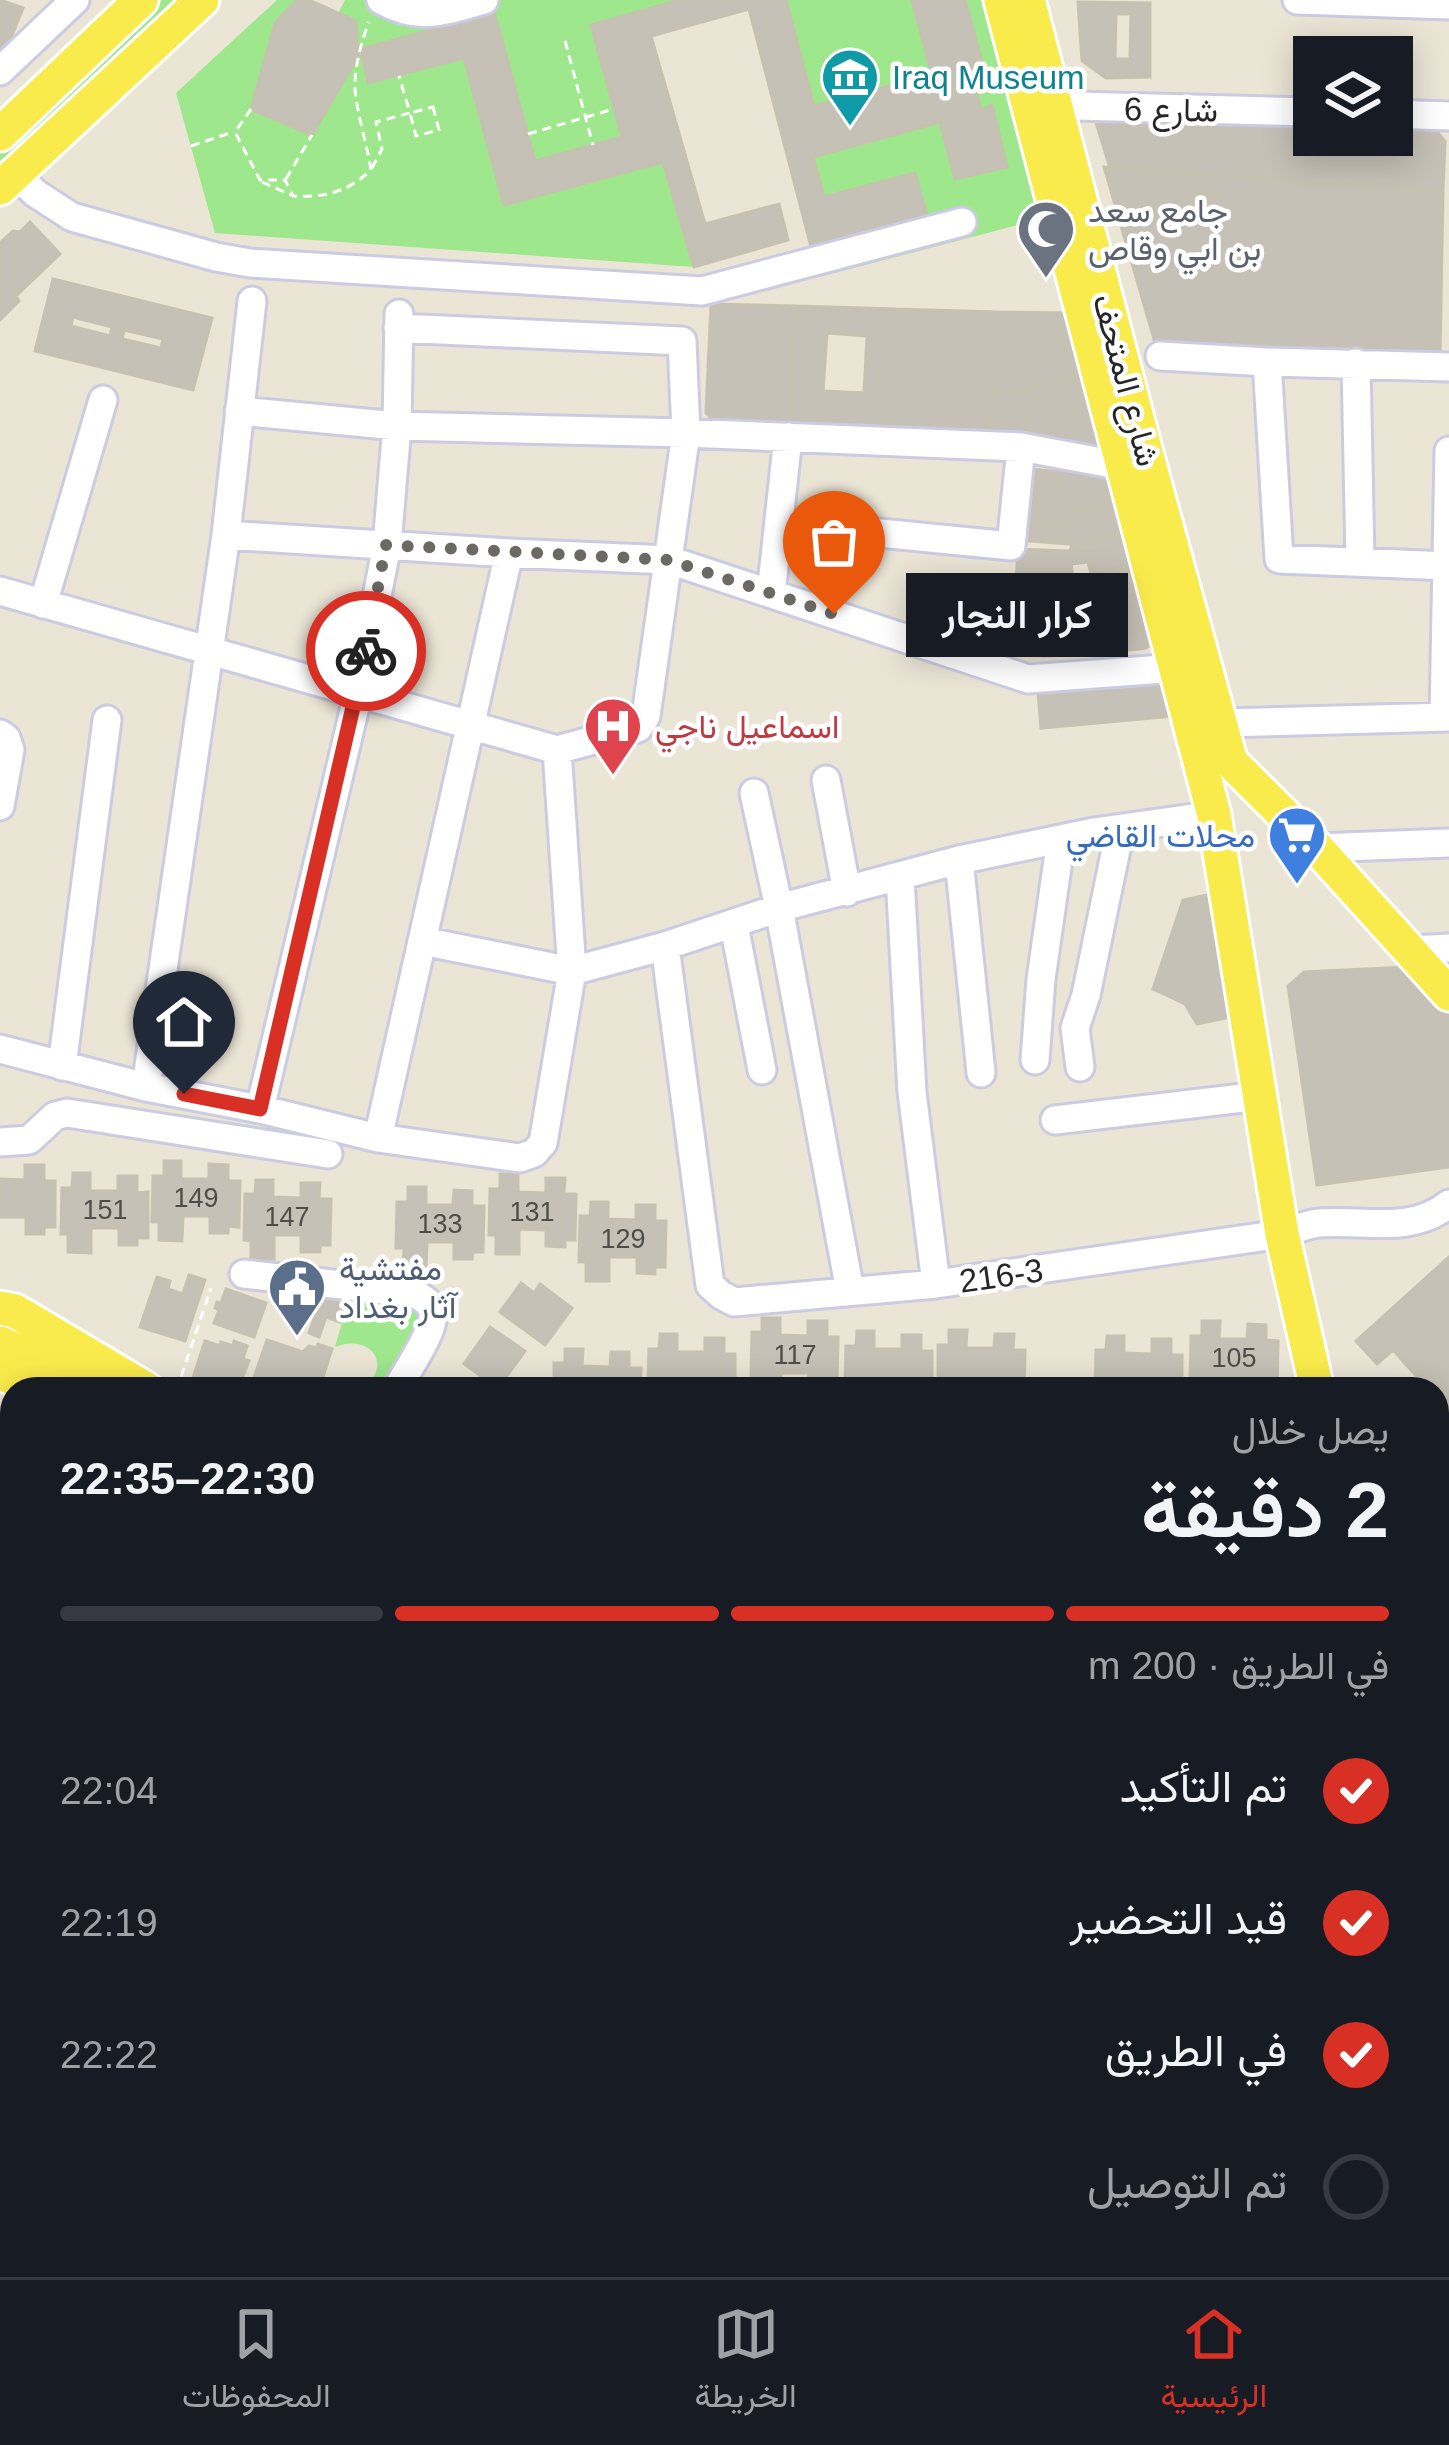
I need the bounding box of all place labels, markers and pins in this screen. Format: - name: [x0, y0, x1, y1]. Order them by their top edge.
- museum icon: Iraq Museum: [819, 46, 881, 128]
- place label: Iraq Museum: [892, 59, 1085, 96]
- place label: جامع سعد بن ابي وقاص: [1088, 192, 1261, 275]
- mosque icon: جامع سعد بن ابي وقاص: [1015, 198, 1077, 280]
- pin: [783, 491, 885, 614]
- callout: كرار النجار: [906, 572, 1128, 656]
- hospital icon: اسماعيل ناجي: [582, 695, 644, 777]
- place label: اسماعيل ناجي: [655, 708, 839, 753]
- supermarket icon: محلات القاضي: [1266, 804, 1328, 886]
- place label: محلات القاضي: [1066, 817, 1255, 862]
- pin: [133, 971, 235, 1094]
- place label: مفتشية آثار بغداد: [339, 1250, 459, 1327]
- public building icon: مفتشية آثار بغداد: [266, 1256, 328, 1338]

